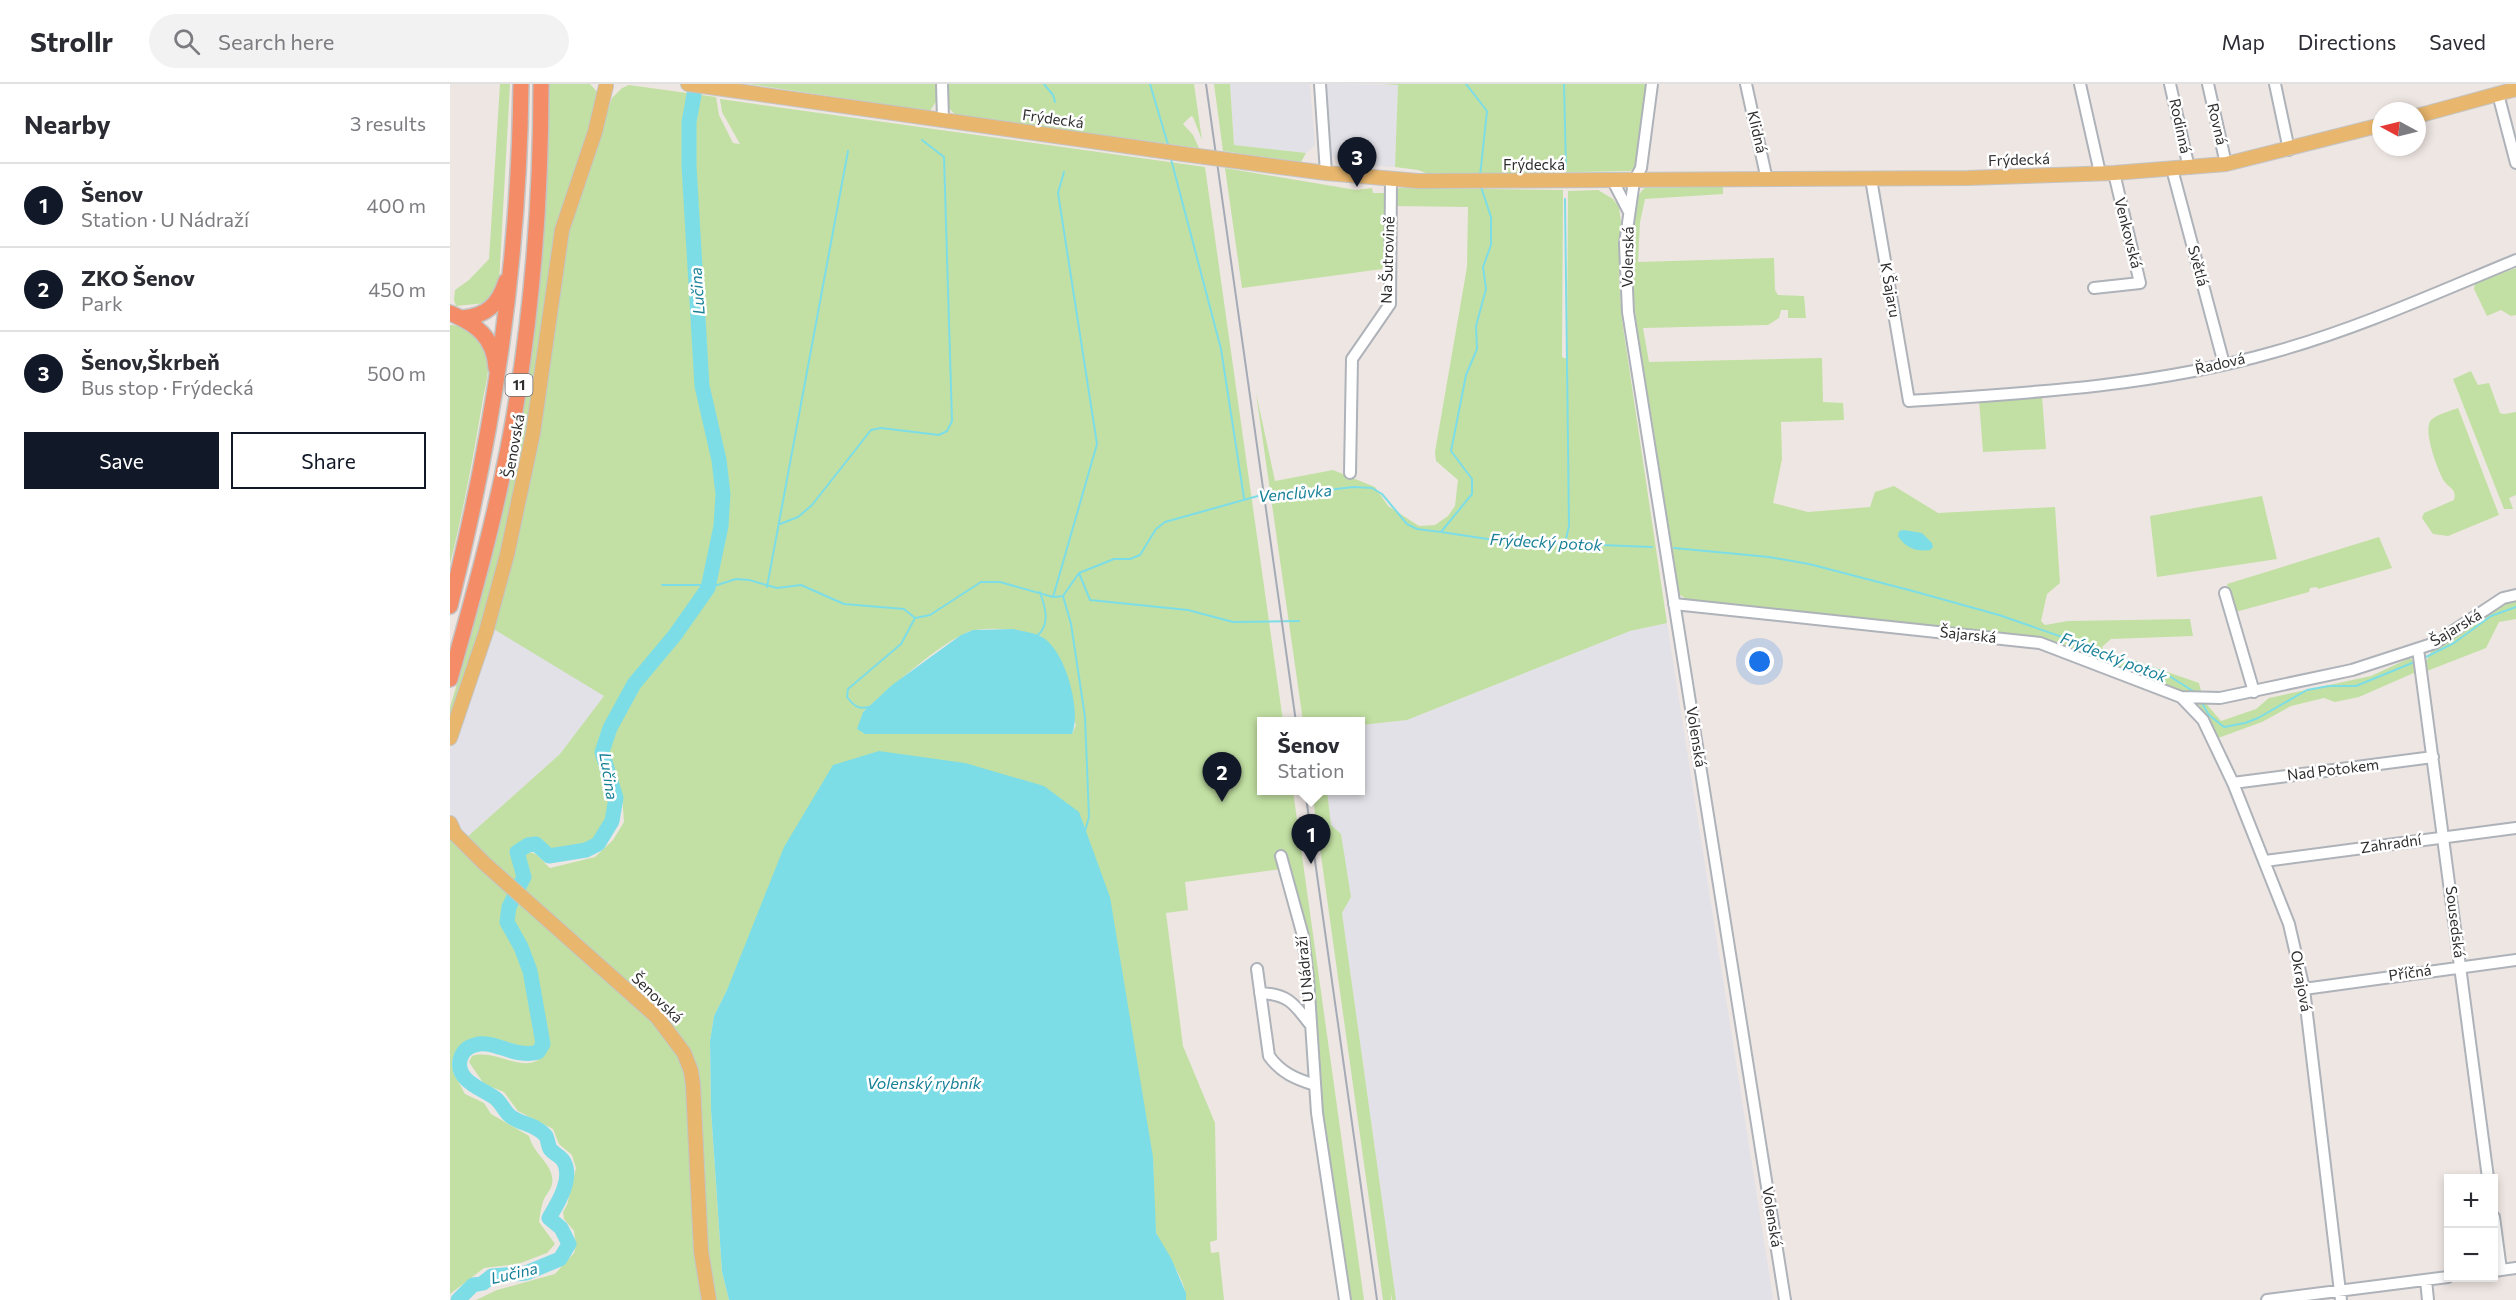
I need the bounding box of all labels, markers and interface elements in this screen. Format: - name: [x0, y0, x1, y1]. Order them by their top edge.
- search box: [149, 14, 569, 68]
- text: Strollr: [30, 24, 113, 58]
- icon: search: [170, 25, 203, 58]
- text: Search here: [218, 28, 334, 55]
- text: Map: [2222, 29, 2265, 54]
- text: Directions: [2298, 29, 2396, 54]
- text: Saved: [2429, 29, 2486, 54]
- street label: Rodinná: [2166, 97, 2196, 155]
- street label: Rovná: [2204, 101, 2232, 146]
- north arrow: [2372, 102, 2426, 156]
- street label: Frýdecká: [1021, 105, 1085, 131]
- text: Nearby: [24, 108, 111, 139]
- street label: Klidná: [1744, 109, 1772, 155]
- text: 3 results: [350, 111, 426, 135]
- pin: 3: [1338, 138, 1376, 187]
- street label: Frýdecká: [1988, 149, 2050, 169]
- street label: Frýdecká: [1503, 155, 1565, 173]
- text: Šenov: [81, 180, 143, 207]
- text: 1: [39, 193, 48, 217]
- text: 400 m: [367, 193, 426, 217]
- street label: Venkovská: [2111, 195, 2146, 270]
- text: Station · U Nádraží: [81, 207, 249, 231]
- street label: Na Šutrovině: [1375, 216, 1398, 304]
- street label: Volenská: [1617, 226, 1637, 288]
- street label: Světlá: [2185, 243, 2213, 288]
- street label: K Šajaru: [1877, 261, 1906, 319]
- text: ZKO Šenov: [81, 264, 195, 291]
- water label: Lučina: [685, 267, 708, 315]
- text: 2: [38, 277, 49, 301]
- text: 450 m: [368, 277, 426, 301]
- text: Park: [81, 291, 123, 315]
- text: Šenov,Škrbeň: [81, 348, 220, 375]
- street label: Řadová: [2193, 348, 2246, 377]
- text: 3: [38, 361, 49, 385]
- text: 500 m: [367, 361, 426, 385]
- road number: 11: [506, 374, 532, 396]
- text: Bus stop · Frýdecká: [81, 375, 254, 399]
- street label: Šenovská: [498, 412, 527, 479]
- button: Save: [24, 432, 219, 489]
- button: Share: [231, 432, 426, 489]
- water label: Venclůvka: [1257, 480, 1333, 505]
- water label: Frýdecký potok: [1489, 529, 1603, 554]
- street label: Šajarská: [2426, 604, 2484, 649]
- street label: Šajarská: [1939, 621, 1997, 646]
- water label: Frýdecký potok: [2058, 628, 2170, 686]
- your location: [1745, 647, 1774, 676]
- street label: Volenská: [1683, 705, 1711, 769]
- popup: [1257, 717, 1365, 795]
- text: Šenov: [1278, 731, 1340, 758]
- water label: Lučina: [596, 751, 623, 801]
- pin: 2: [1202, 752, 1242, 802]
- street label: Nad Potokem: [2286, 754, 2380, 784]
- text: Station: [1278, 758, 1344, 782]
- pin: 1: [1292, 814, 1330, 864]
- street label: Zahradní: [2359, 830, 2424, 856]
- street label: Sousedská: [2443, 885, 2469, 959]
- street label: U Nádraží: [1291, 934, 1316, 1003]
- street label: Okrajová: [2288, 949, 2316, 1013]
- street label: Příčná: [2387, 960, 2432, 984]
- street label: Šenovská: [628, 968, 688, 1026]
- water label: Volenský rybník: [867, 1073, 982, 1092]
- map controls: [2444, 1174, 2498, 1282]
- button: +: [2444, 1174, 2498, 1228]
- street label: Volenská: [1759, 1185, 1787, 1249]
- button: −: [2444, 1228, 2498, 1282]
- water label: Lučina: [489, 1258, 539, 1287]

